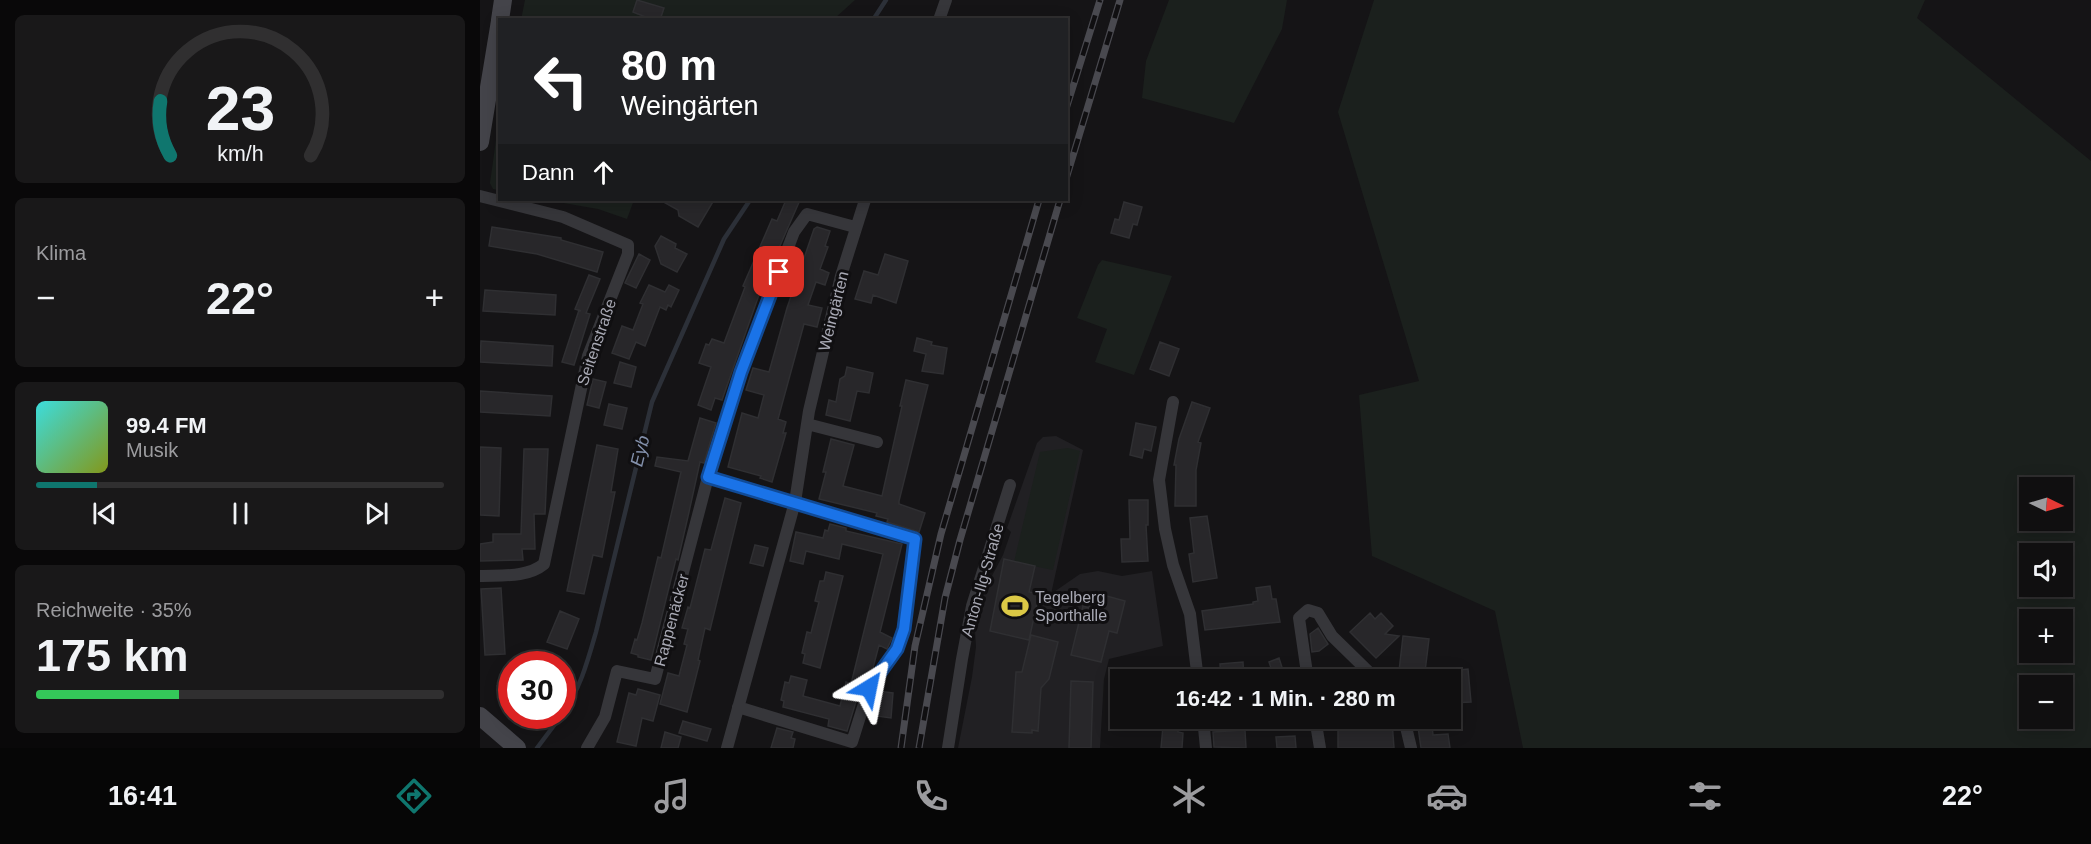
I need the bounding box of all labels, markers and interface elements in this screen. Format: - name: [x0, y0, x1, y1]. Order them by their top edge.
- icon: left: [522, 42, 600, 120]
- text: 80 m: [621, 42, 717, 89]
- text: 23: [205, 74, 275, 143]
- text: Weingärten: [621, 91, 759, 121]
- text: km/h: [217, 143, 263, 167]
- icon: ahead: [587, 156, 620, 189]
- text: Dann: [522, 160, 575, 185]
- text: Klima: [36, 242, 86, 264]
- pin: [753, 246, 804, 297]
- icon: arrive: [762, 255, 795, 288]
- street label: Weingärten: [815, 270, 852, 353]
- text: 22°: [206, 273, 274, 324]
- text: −: [36, 279, 55, 316]
- text: +: [425, 279, 444, 316]
- street label: Seitenstraße: [574, 296, 619, 388]
- text: 99.4 FM: [126, 413, 207, 438]
- water label: Eyb: [627, 434, 653, 468]
- text: Musik: [126, 439, 178, 461]
- north arrow: [2019, 477, 2073, 531]
- map controls: [2019, 477, 2073, 729]
- icon: previous: [88, 497, 121, 530]
- icon: pause: [224, 497, 257, 530]
- icon: next: [360, 497, 393, 530]
- street label: Anton-Ilg-Straße: [958, 521, 1007, 639]
- button: sound: [2019, 543, 2073, 597]
- street label: Rappenäcker: [651, 571, 692, 668]
- place label: Tegelberg Sporthalle: [1035, 589, 1107, 624]
- sports icon: Tegelberg Sporthalle: [1000, 591, 1030, 621]
- text: Reichweite · 35%: [36, 599, 192, 621]
- button: +: [2019, 609, 2073, 663]
- text: 175 km: [36, 630, 189, 681]
- speed limit sign: 30: [498, 651, 576, 729]
- position arrow: [837, 656, 901, 720]
- button: −: [2019, 675, 2073, 729]
- text: 16:42 · 1 Min. · 280 m: [1175, 686, 1396, 711]
- icon: directions: [393, 775, 435, 817]
- icon: music: [651, 775, 693, 817]
- icon: phone: [910, 775, 952, 817]
- icon: climate: [1168, 775, 1210, 817]
- icon: car: [1426, 775, 1468, 817]
- icon: filters: [1684, 775, 1726, 817]
- text: 16:41: [108, 781, 177, 811]
- text: 22°: [1942, 781, 1983, 811]

